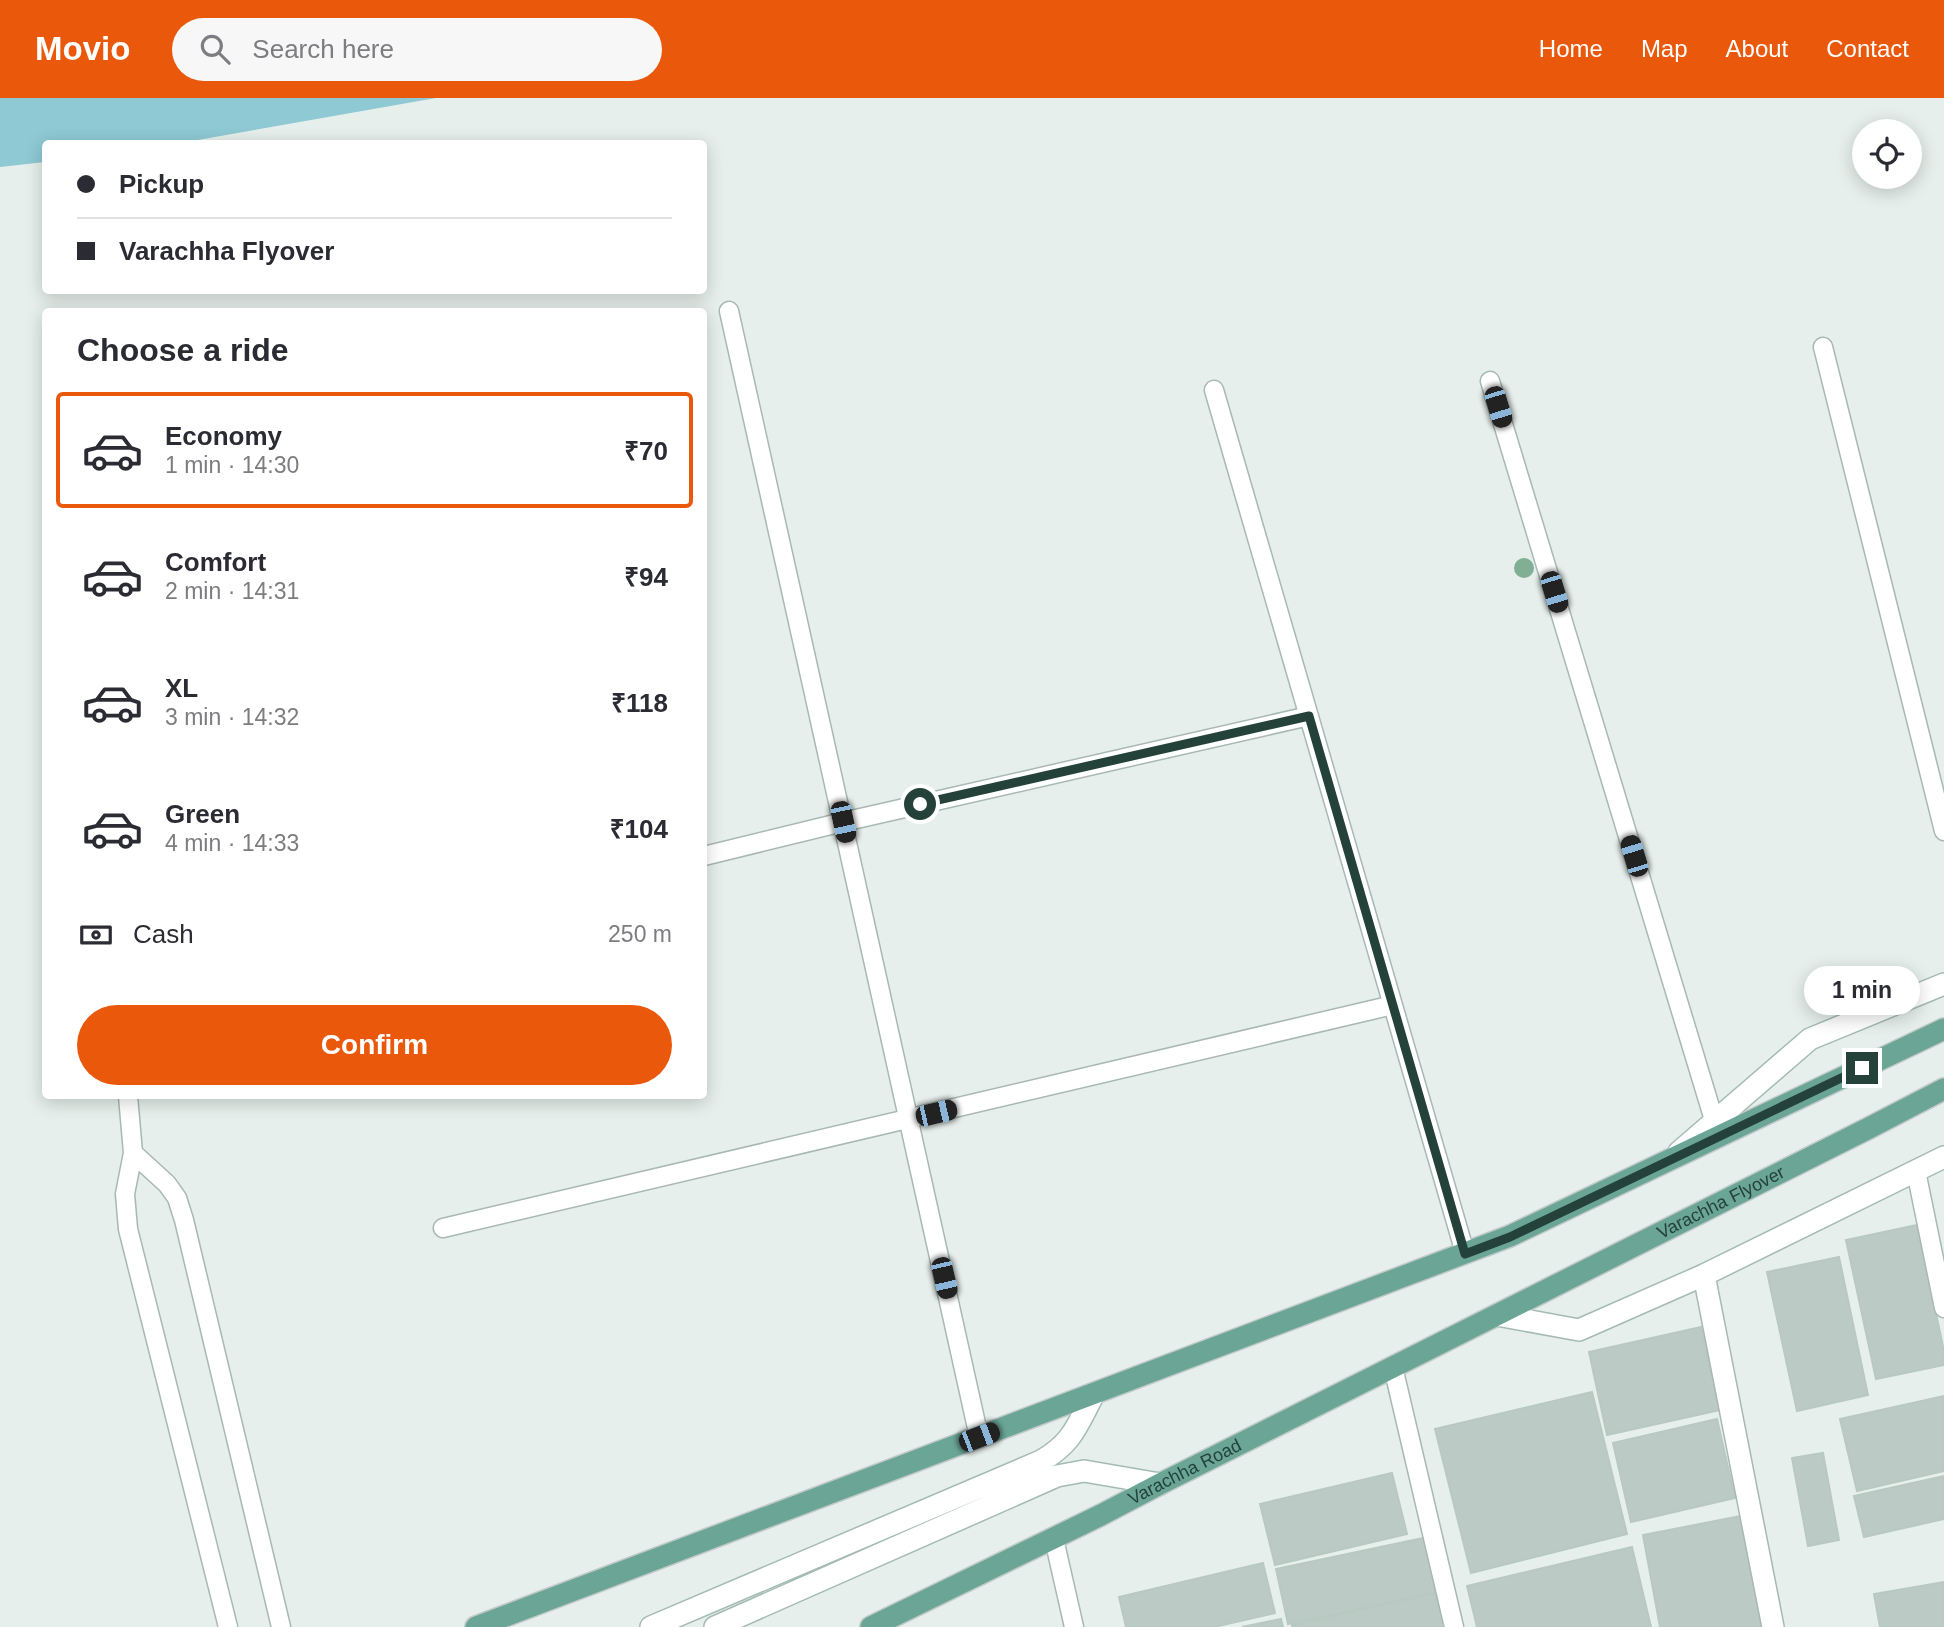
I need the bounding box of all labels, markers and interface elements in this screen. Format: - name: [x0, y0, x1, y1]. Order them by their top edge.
- search box: [172, 18, 662, 81]
- text: Movio: [35, 30, 130, 67]
- icon: search: [196, 30, 234, 68]
- text: Search here: [252, 34, 394, 64]
- text: Home: [1539, 35, 1603, 62]
- text: Map: [1641, 35, 1688, 62]
- text: About: [1726, 35, 1788, 62]
- text: Contact: [1826, 35, 1909, 62]
- map controls: [1852, 119, 1922, 189]
- button: locate: [1852, 119, 1922, 189]
- text: Pickup: [119, 169, 204, 199]
- text: Varachha Flyover: [119, 236, 334, 266]
- text: Choose a ride: [77, 332, 289, 368]
- car: [1482, 384, 1515, 430]
- icon: car: [81, 419, 144, 482]
- text: Economy: [165, 421, 282, 451]
- text: ₹70: [624, 436, 668, 466]
- text: 1 min · 14:30: [165, 452, 299, 478]
- icon: car: [81, 545, 144, 608]
- text: Comfort: [165, 547, 266, 577]
- text: ₹94: [624, 562, 668, 592]
- car: [1538, 569, 1571, 615]
- text: 2 min · 14:31: [165, 578, 299, 604]
- icon: car: [81, 671, 144, 734]
- text: XL: [165, 673, 198, 703]
- text: ₹118: [611, 688, 668, 718]
- text: 3 min · 14:32: [165, 704, 299, 730]
- route start: [904, 788, 936, 820]
- icon: car: [81, 797, 144, 860]
- text: Green: [165, 799, 240, 829]
- car: [829, 799, 858, 845]
- text: ₹104: [610, 814, 668, 844]
- text: 4 min · 14:33: [165, 830, 299, 856]
- car: [1618, 833, 1651, 879]
- icon: cash: [77, 916, 115, 954]
- text: Cash: [133, 919, 194, 949]
- text: 250 m: [608, 921, 672, 947]
- callout: 1 min: [1804, 967, 1920, 1016]
- text: 1 min: [1832, 977, 1892, 1003]
- button: Confirm: [77, 1005, 672, 1085]
- route end: [1846, 1052, 1878, 1084]
- car: [914, 1098, 959, 1128]
- street label: Varachha Flyover: [1654, 1162, 1788, 1243]
- car: [930, 1255, 959, 1301]
- car: [956, 1420, 1003, 1454]
- street label: Varachha Road: [1125, 1435, 1244, 1509]

